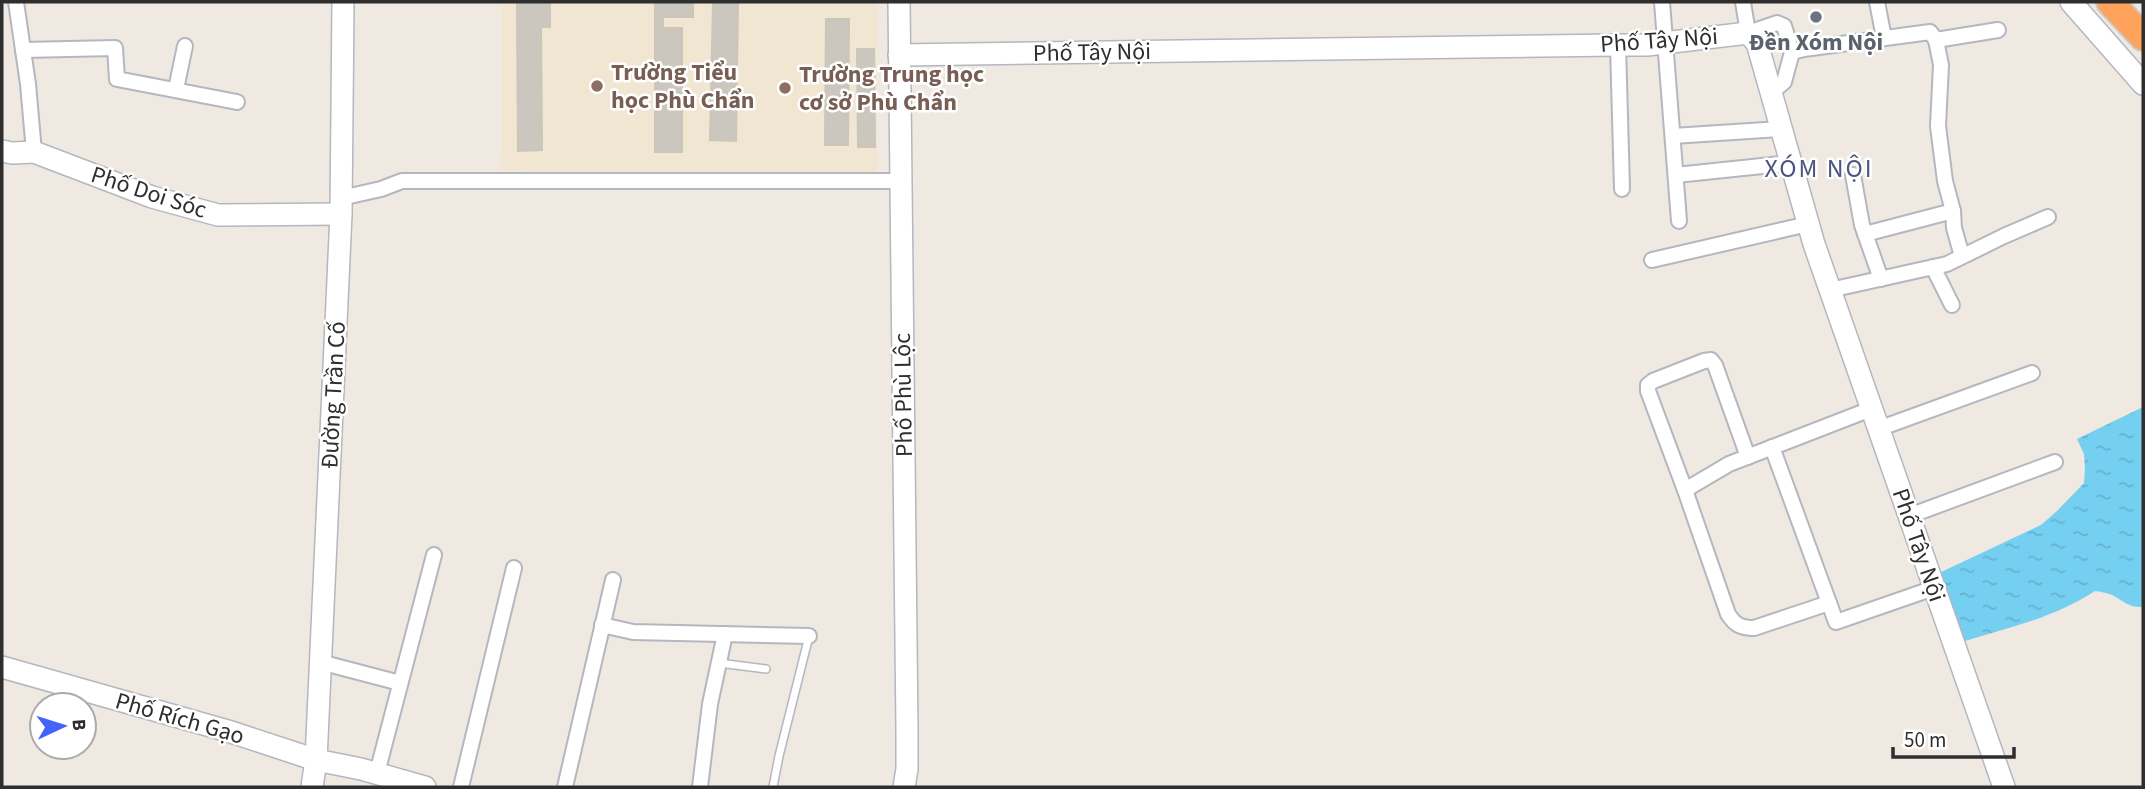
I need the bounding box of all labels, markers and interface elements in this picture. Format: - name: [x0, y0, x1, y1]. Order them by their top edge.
- marker: Đền Xóm Nội: [1808, 9, 1824, 25]
- street label: Phố Tây Nội: [1599, 19, 1719, 62]
- place label: Đền Xóm Nội: [1749, 25, 1883, 60]
- street label: Phố Tây Nội: [1033, 34, 1151, 71]
- place label: Trường Tiểu học Phù Chẩn: [611, 55, 755, 118]
- place label: Trường Trung học cơ sở Phù Chẩn: [799, 57, 984, 120]
- marker: Trường Tiểu học Phù Chẩn: [589, 78, 605, 94]
- marker: Trường Trung học cơ sở Phù Chẩn: [777, 80, 793, 96]
- district label: XÓM NỘI: [1764, 150, 1874, 187]
- street label: Phố Doi Sóc: [87, 157, 211, 228]
- street label: Đường Trần Cố: [312, 320, 355, 470]
- street label: Phố Phù Lộc: [885, 333, 922, 457]
- street label: Phố Tây Nội: [1883, 484, 1954, 607]
- street label: Phố Rích Gạo: [111, 683, 248, 754]
- north arrow: [28, 691, 98, 761]
- scale bar: [1893, 716, 2014, 760]
- text: B: [65, 718, 92, 732]
- text: 50 m: [1904, 725, 1946, 755]

